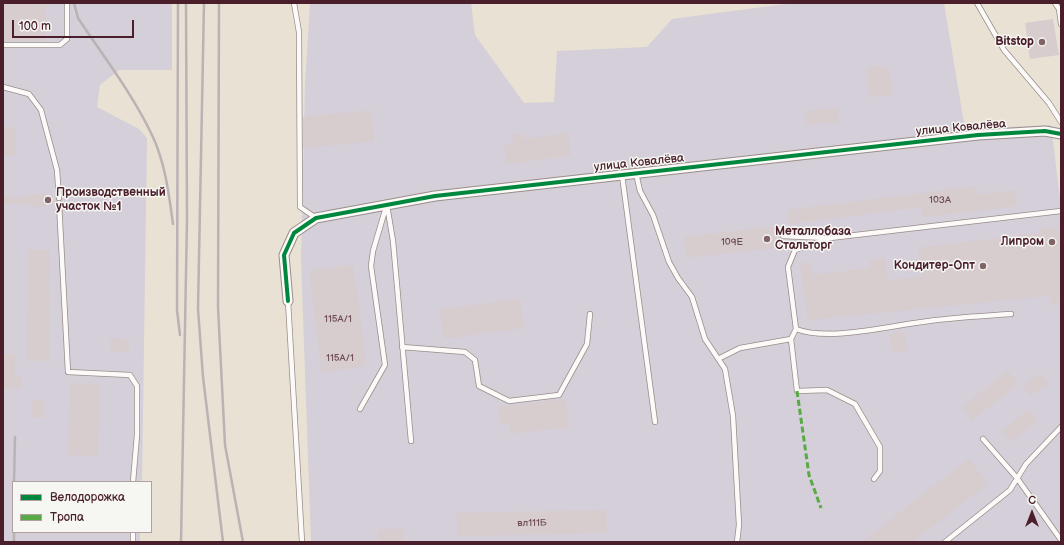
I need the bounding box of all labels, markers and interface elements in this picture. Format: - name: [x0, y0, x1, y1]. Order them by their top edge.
- scale bar: [14, 12, 136, 38]
- text: 100 m: [19, 19, 51, 34]
- place label: Bitstop: [995, 35, 1034, 49]
- marker: Bitstop: [1037, 37, 1047, 47]
- street label: улица Ковалёва: [915, 117, 1007, 139]
- street label: улица Ковалёва: [593, 151, 685, 175]
- place label: Производственный участок №1: [56, 186, 166, 214]
- house number: 103А: [929, 194, 951, 206]
- marker: Производственный участок №1: [43, 195, 53, 205]
- place label: Металлобаза Стальторг: [775, 225, 851, 253]
- marker: Металлобаза Стальторг: [762, 234, 772, 244]
- place label: Липром: [1001, 235, 1044, 249]
- house number: 109Е: [721, 236, 743, 248]
- marker: Липром: [1047, 237, 1057, 247]
- place label: Кондитер-Опт: [894, 259, 975, 273]
- marker: Кондитер-Опт: [978, 261, 988, 271]
- house number: 115А/1: [324, 313, 352, 325]
- house number: 115А/1: [326, 352, 354, 364]
- legend: [12, 481, 152, 533]
- text: Велодорожка: [50, 490, 125, 505]
- north arrow: [1012, 493, 1052, 533]
- text: С: [1028, 494, 1036, 507]
- text: Тропа: [50, 510, 84, 525]
- house number: вл111Б: [517, 517, 547, 529]

